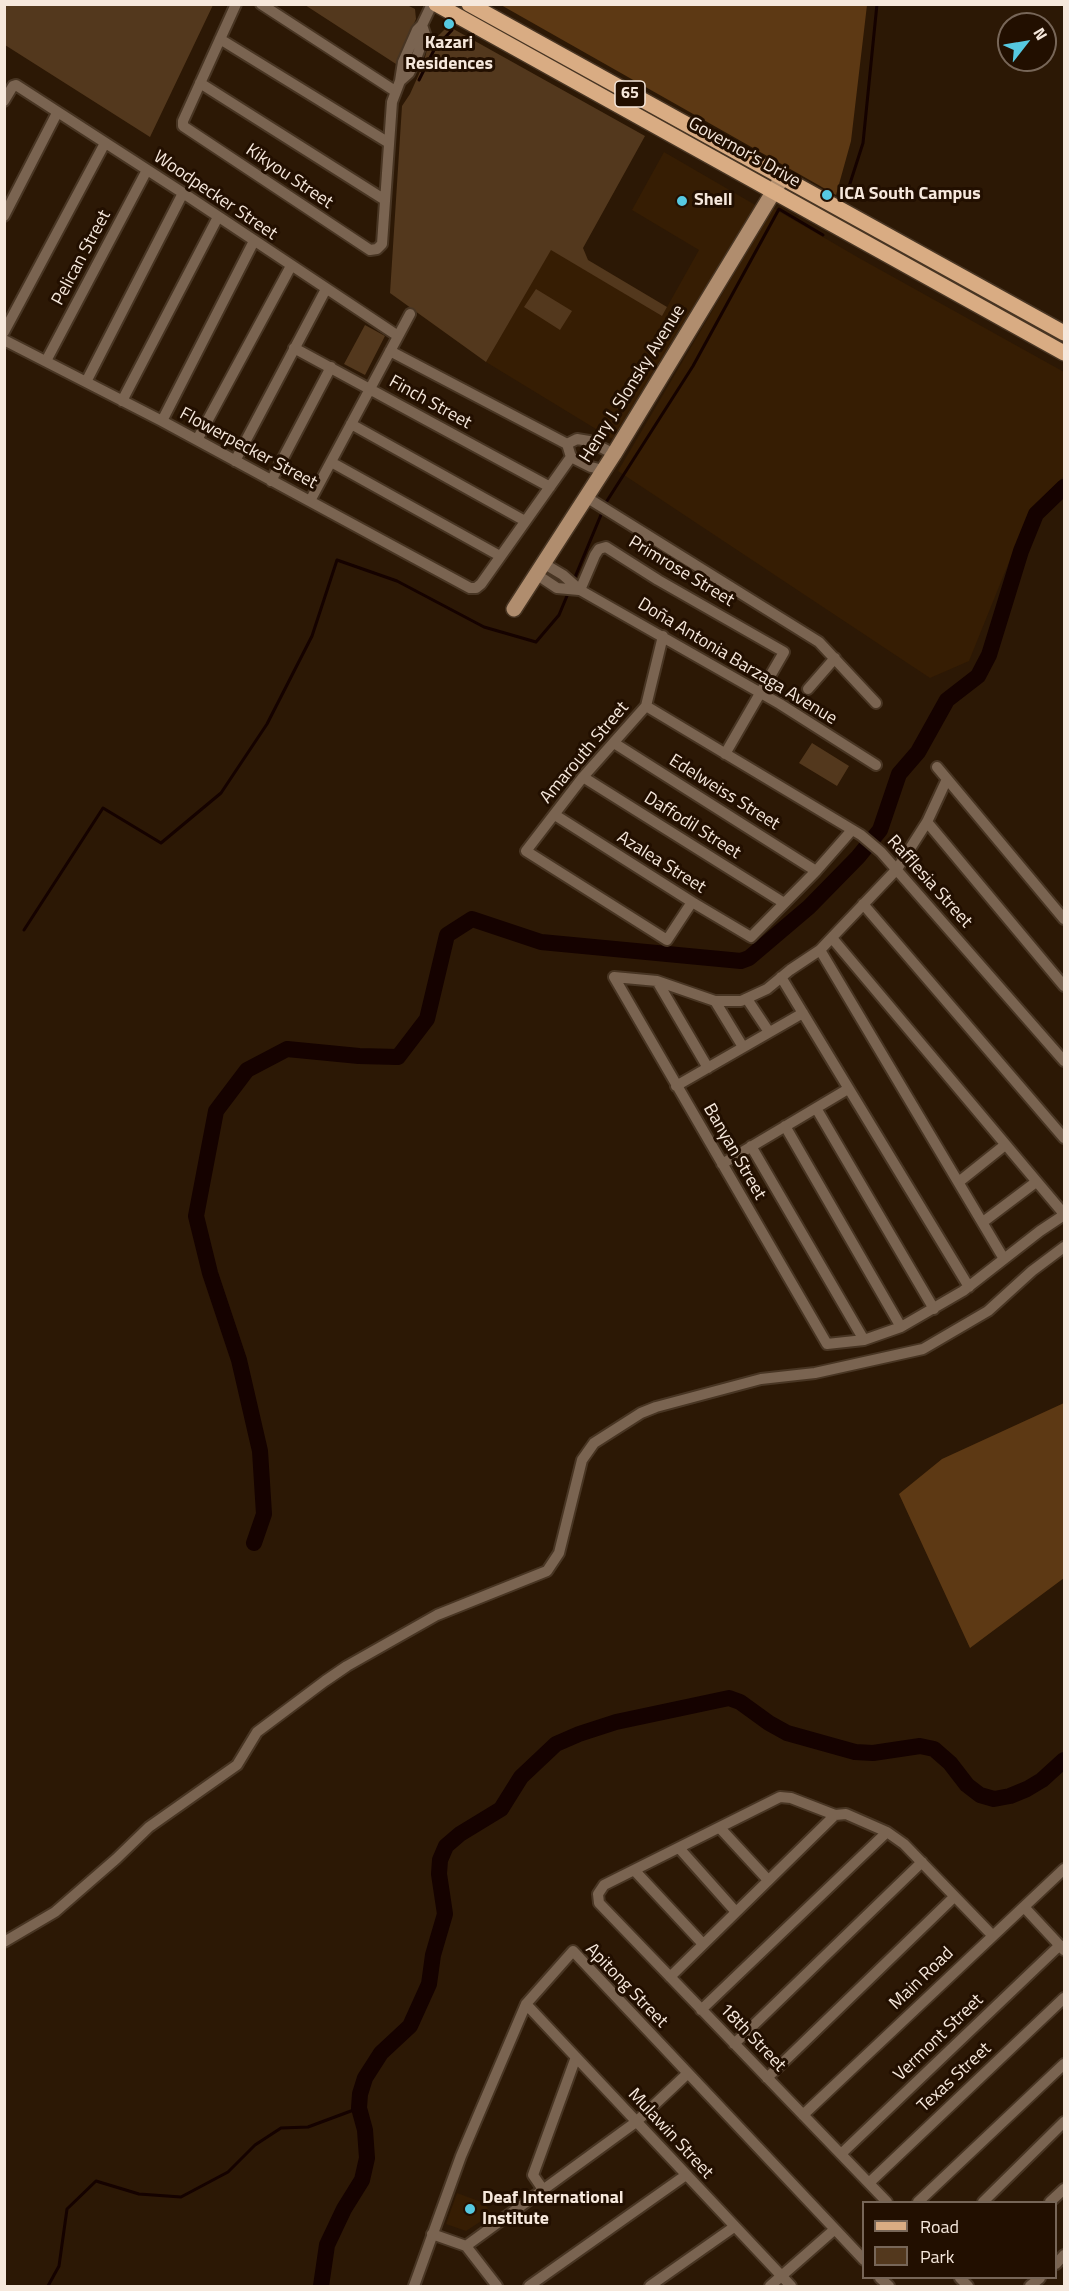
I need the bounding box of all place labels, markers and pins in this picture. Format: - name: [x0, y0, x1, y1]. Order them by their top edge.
- marker: Kazari Residences: [442, 17, 456, 31]
- place label: Kazari Residences: [405, 33, 493, 76]
- place label: ICA South Campus: [839, 184, 981, 206]
- marker: ICA South Campus: [820, 188, 834, 202]
- place label: Shell: [694, 190, 733, 212]
- marker: Shell: [675, 194, 689, 208]
- place label: Deaf International Institute: [482, 2188, 624, 2230]
- marker: Deaf International Institute: [463, 2202, 477, 2216]

